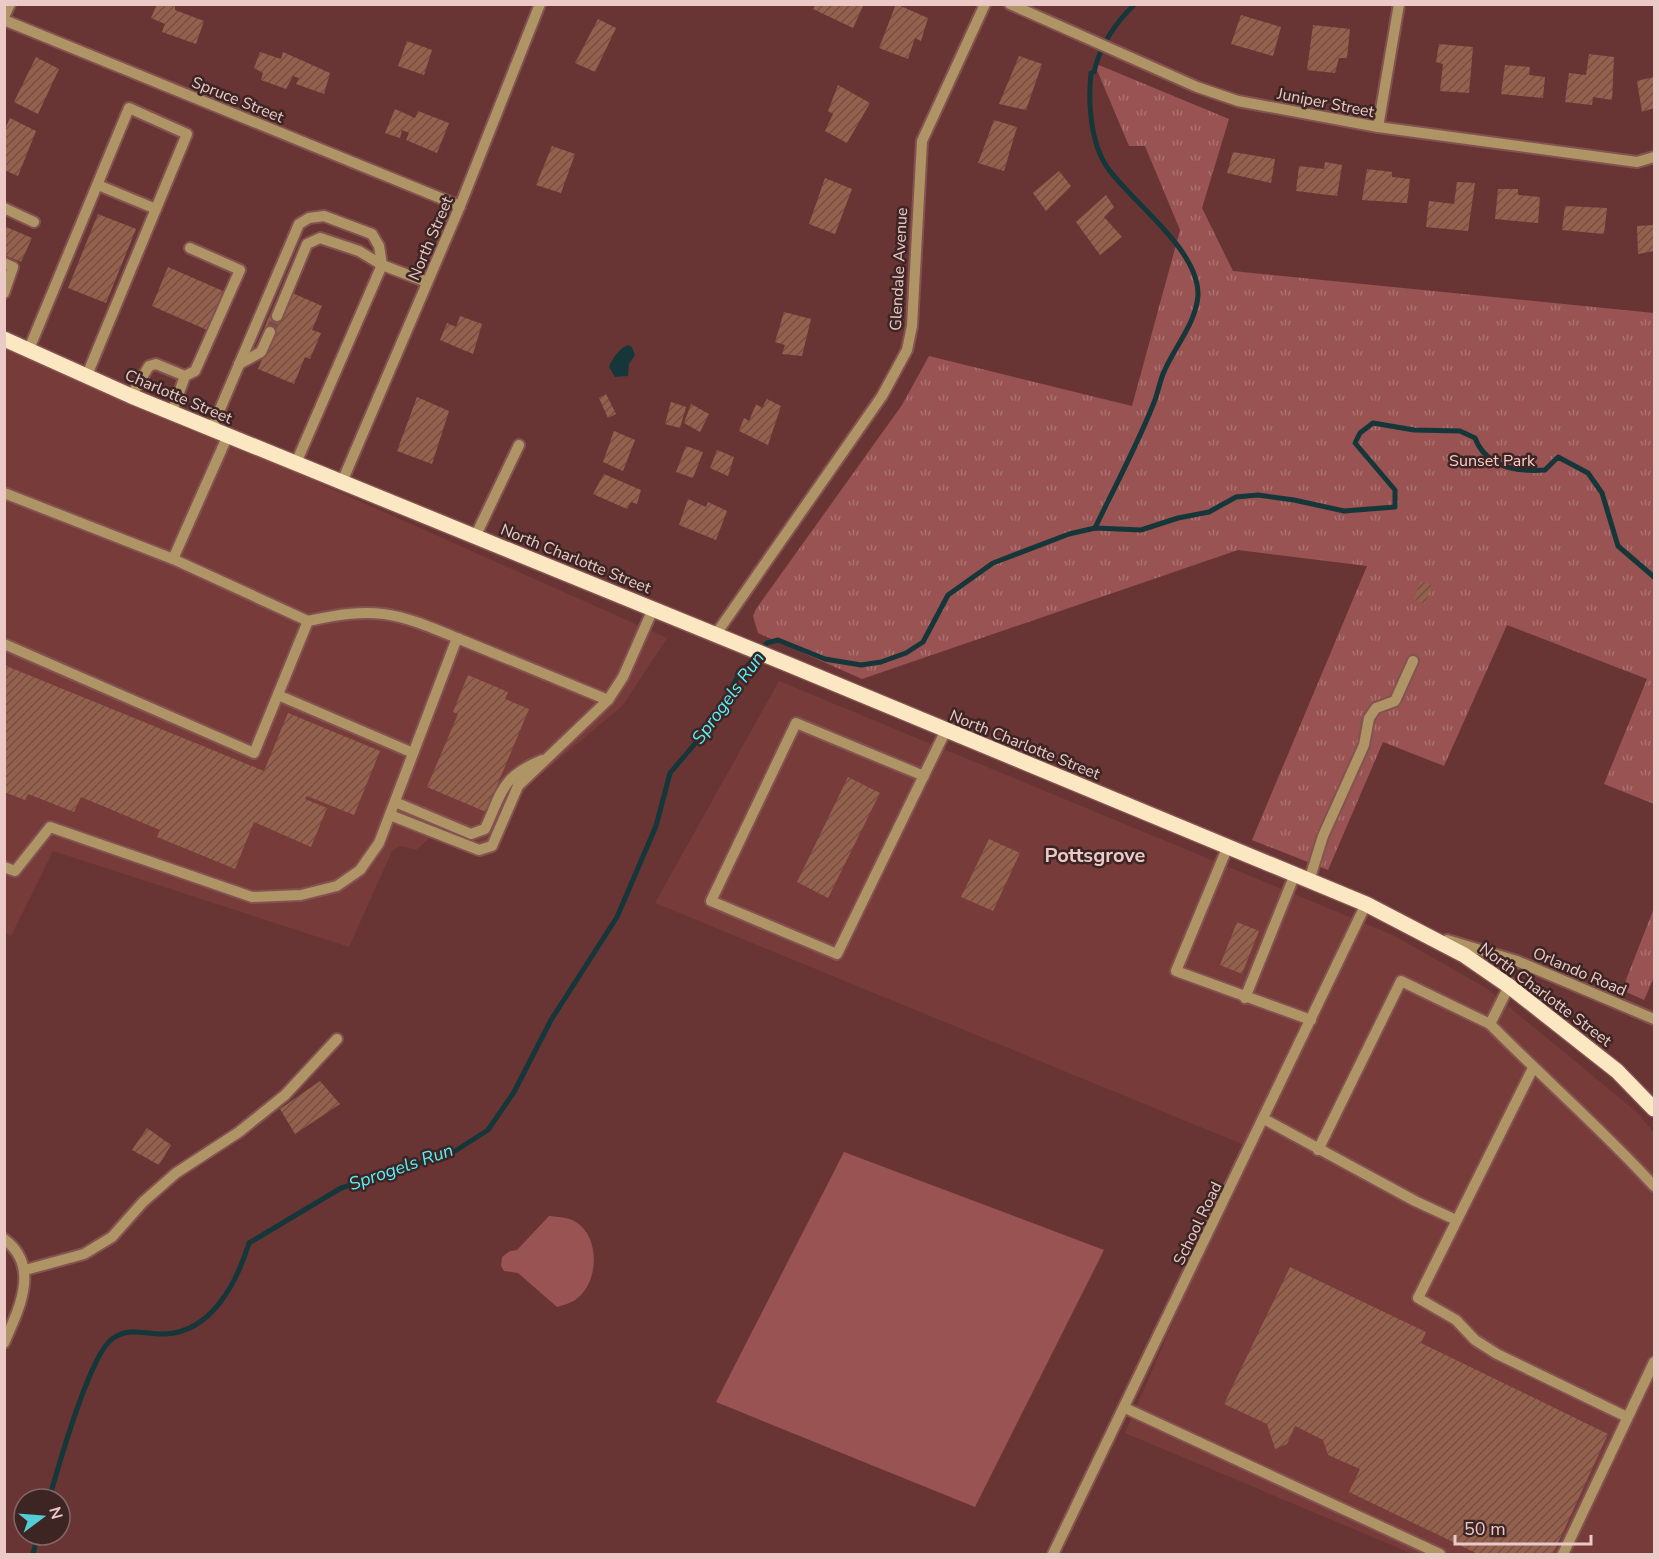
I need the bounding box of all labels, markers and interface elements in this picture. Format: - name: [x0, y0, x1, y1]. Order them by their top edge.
- street label: Spruce Street: [188, 71, 287, 129]
- street label: Juniper Street: [1274, 83, 1377, 123]
- street label: North Street: [403, 193, 459, 284]
- street label: Glendale Avenue: [885, 207, 913, 331]
- street label: Charlotte Street: [122, 364, 236, 430]
- park label: Sunset Park: [1449, 450, 1536, 472]
- street label: North Charlotte Street: [497, 519, 654, 599]
- water label: Sprogels Run: [686, 647, 770, 749]
- street label: North Charlotte Street: [946, 705, 1103, 785]
- district label: Pottsgrove: [1045, 842, 1146, 869]
- street label: North Charlotte Street: [1475, 938, 1616, 1052]
- street label: Orlando Road: [1529, 942, 1630, 1002]
- water label: Sprogels Run: [346, 1138, 456, 1196]
- street label: School Road: [1168, 1178, 1228, 1269]
- north arrow: [12, 1487, 72, 1547]
- text: N: [43, 1504, 68, 1522]
- scale bar: [1455, 1508, 1592, 1546]
- text: 50 m: [1464, 1517, 1506, 1541]

